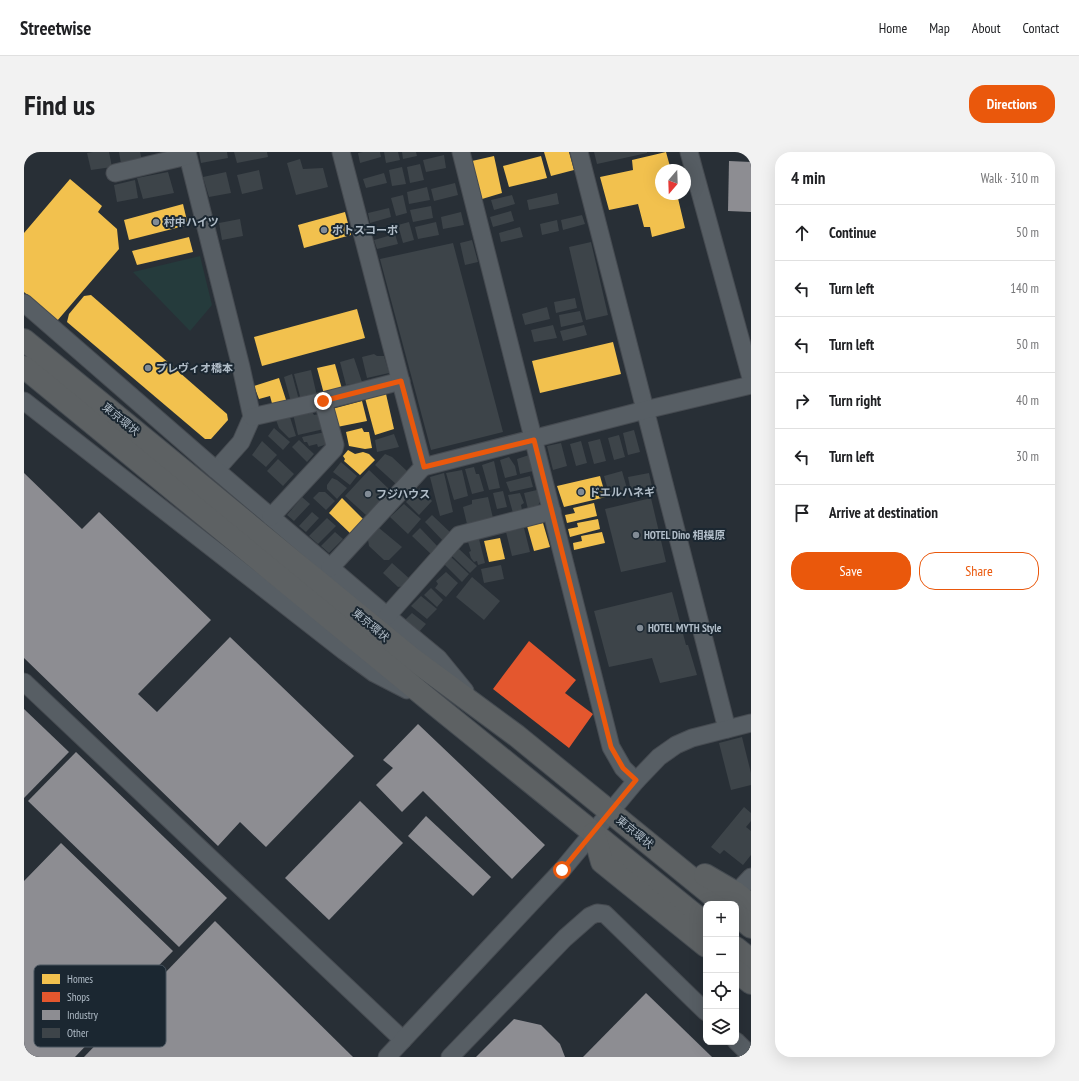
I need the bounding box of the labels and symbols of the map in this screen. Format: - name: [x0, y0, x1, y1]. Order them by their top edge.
- north arrow: [655, 164, 691, 200]
- place label: 村中ハイツ: [164, 215, 219, 229]
- marker: 村中ハイツ: [151, 217, 161, 227]
- place label: ポトスコーポ: [332, 223, 398, 237]
- marker: ポトスコーポ: [319, 225, 329, 235]
- place label: プレヴィオ橋本: [156, 361, 233, 375]
- marker: プレヴィオ橋本: [143, 363, 153, 373]
- route end: [314, 392, 332, 410]
- street label: 東京環状: [99, 400, 143, 439]
- place label: ドエルハネギ: [589, 485, 655, 499]
- place label: フジハウス: [376, 487, 430, 501]
- marker: ドエルハネギ: [576, 487, 586, 497]
- marker: フジハウス: [363, 489, 373, 499]
- place label: HOTEL Dino 相模原: [644, 528, 725, 542]
- marker: HOTEL Dino 相模原: [631, 530, 641, 540]
- street label: 東京環状: [350, 605, 393, 645]
- place label: HOTEL MYTH Style: [648, 621, 722, 635]
- marker: HOTEL MYTH Style: [635, 623, 645, 633]
- street label: 東京環状: [613, 813, 657, 852]
- route start: [553, 861, 571, 879]
- legend: [34, 965, 166, 1047]
- text: Homes: [67, 972, 93, 986]
- text: Shops: [67, 990, 90, 1004]
- text: Industry: [67, 1008, 99, 1022]
- text: Other: [67, 1026, 88, 1040]

